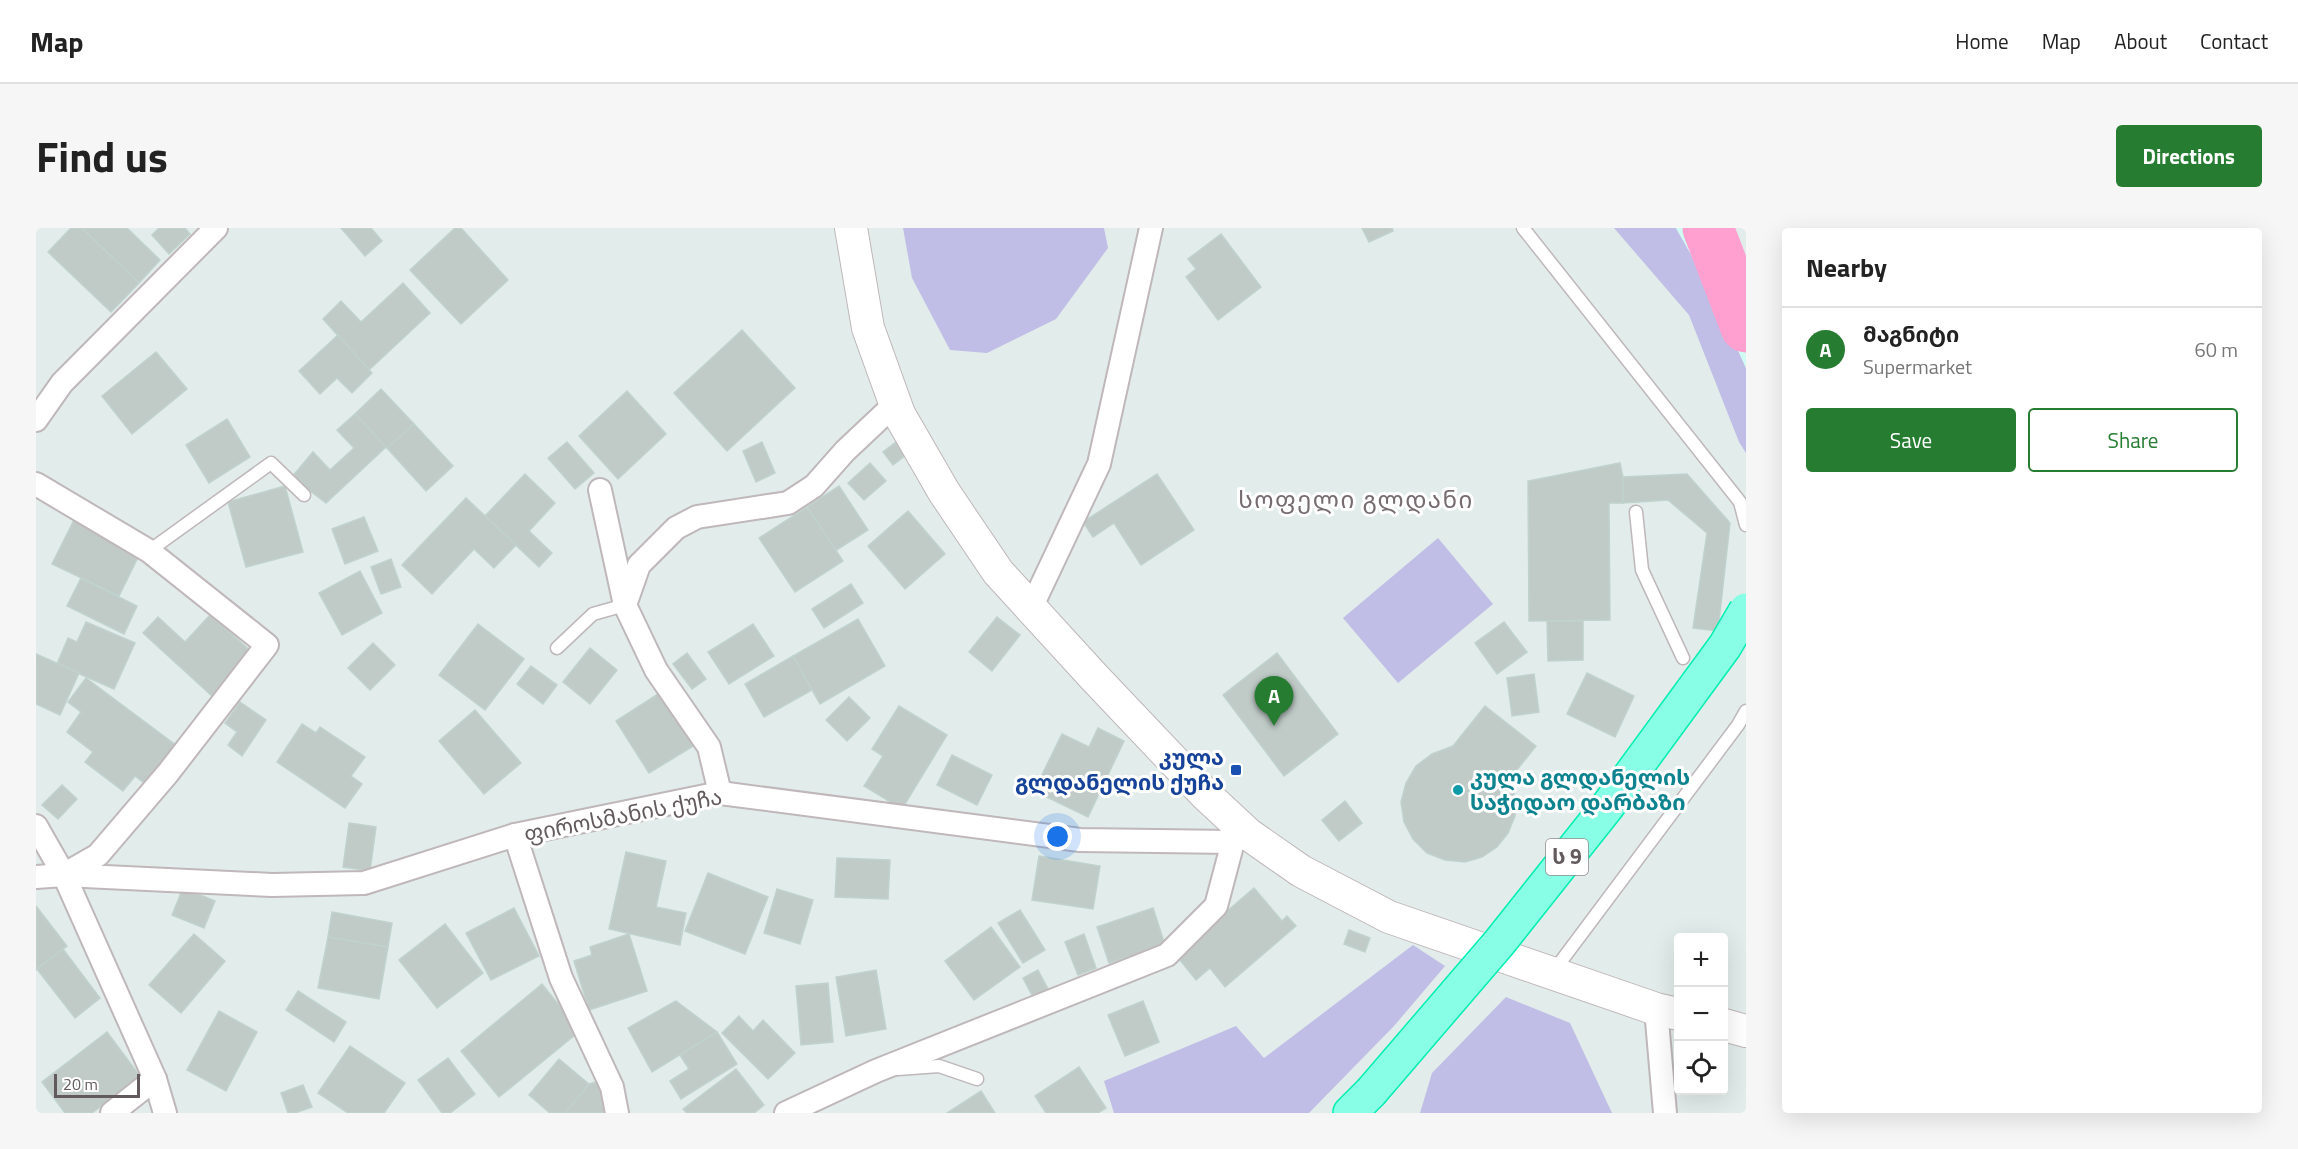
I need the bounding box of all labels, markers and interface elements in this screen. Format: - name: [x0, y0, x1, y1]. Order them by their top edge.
- text: Map: [30, 20, 84, 63]
- text: Home: [1955, 25, 2009, 57]
- text: Map: [2042, 25, 2081, 57]
- text: About: [2114, 25, 2167, 57]
- text: Contact: [2200, 25, 2268, 57]
- text: Find us: [36, 124, 168, 188]
- button: Directions: [2116, 125, 2262, 187]
- text: Nearby: [1806, 248, 1887, 287]
- text: მაგნიტი: [1863, 317, 1959, 351]
- text: A: [1819, 334, 1832, 365]
- text: 60 m: [2194, 334, 2238, 365]
- text: Supermarket: [1863, 351, 1972, 382]
- button: Save: [1806, 408, 2016, 472]
- button: Share: [2028, 408, 2238, 472]
- district label: სოფელი გლდანი: [1238, 481, 1474, 517]
- pin: A: [1254, 676, 1294, 726]
- place label: კულა გლდანელის ქუჩა: [1015, 740, 1224, 799]
- place label: კულა გლდანელის საჭიდაო დარბაზი: [1470, 760, 1690, 819]
- marker: კულა გლდანელის ქუჩა: [1229, 763, 1243, 777]
- street label: ფიროსმანის ქუჩა: [521, 779, 725, 851]
- marker: კულა გლდანელის საჭიდაო დარბაზი: [1451, 783, 1465, 797]
- your location: [1043, 822, 1072, 851]
- road number: ს 9: [1546, 839, 1588, 875]
- map controls: [1674, 933, 1728, 1095]
- button: +: [1674, 933, 1728, 987]
- button: −: [1674, 987, 1728, 1041]
- button: locate: [1674, 1041, 1728, 1095]
- scale bar: [54, 1071, 140, 1098]
- text: 20 m: [63, 1072, 98, 1096]

